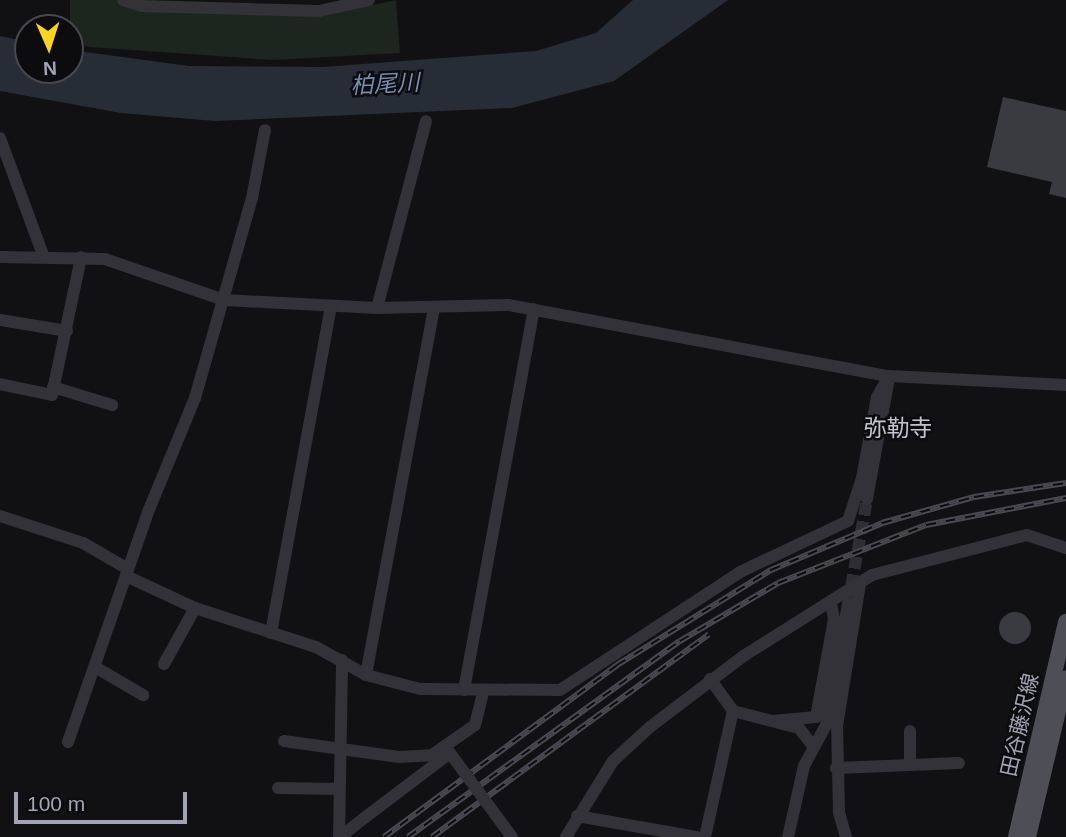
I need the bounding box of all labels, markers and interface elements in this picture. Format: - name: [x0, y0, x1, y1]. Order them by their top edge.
- north arrow: [14, 14, 84, 84]
- text: N: [43, 58, 57, 79]
- water label: 柏尾川: [350, 68, 420, 100]
- district label: 弥勒寺: [864, 414, 932, 442]
- street label: 田谷藤沢線: [996, 671, 1044, 779]
- scale bar: [18, 778, 191, 822]
- text: 100 m: [27, 792, 85, 815]

